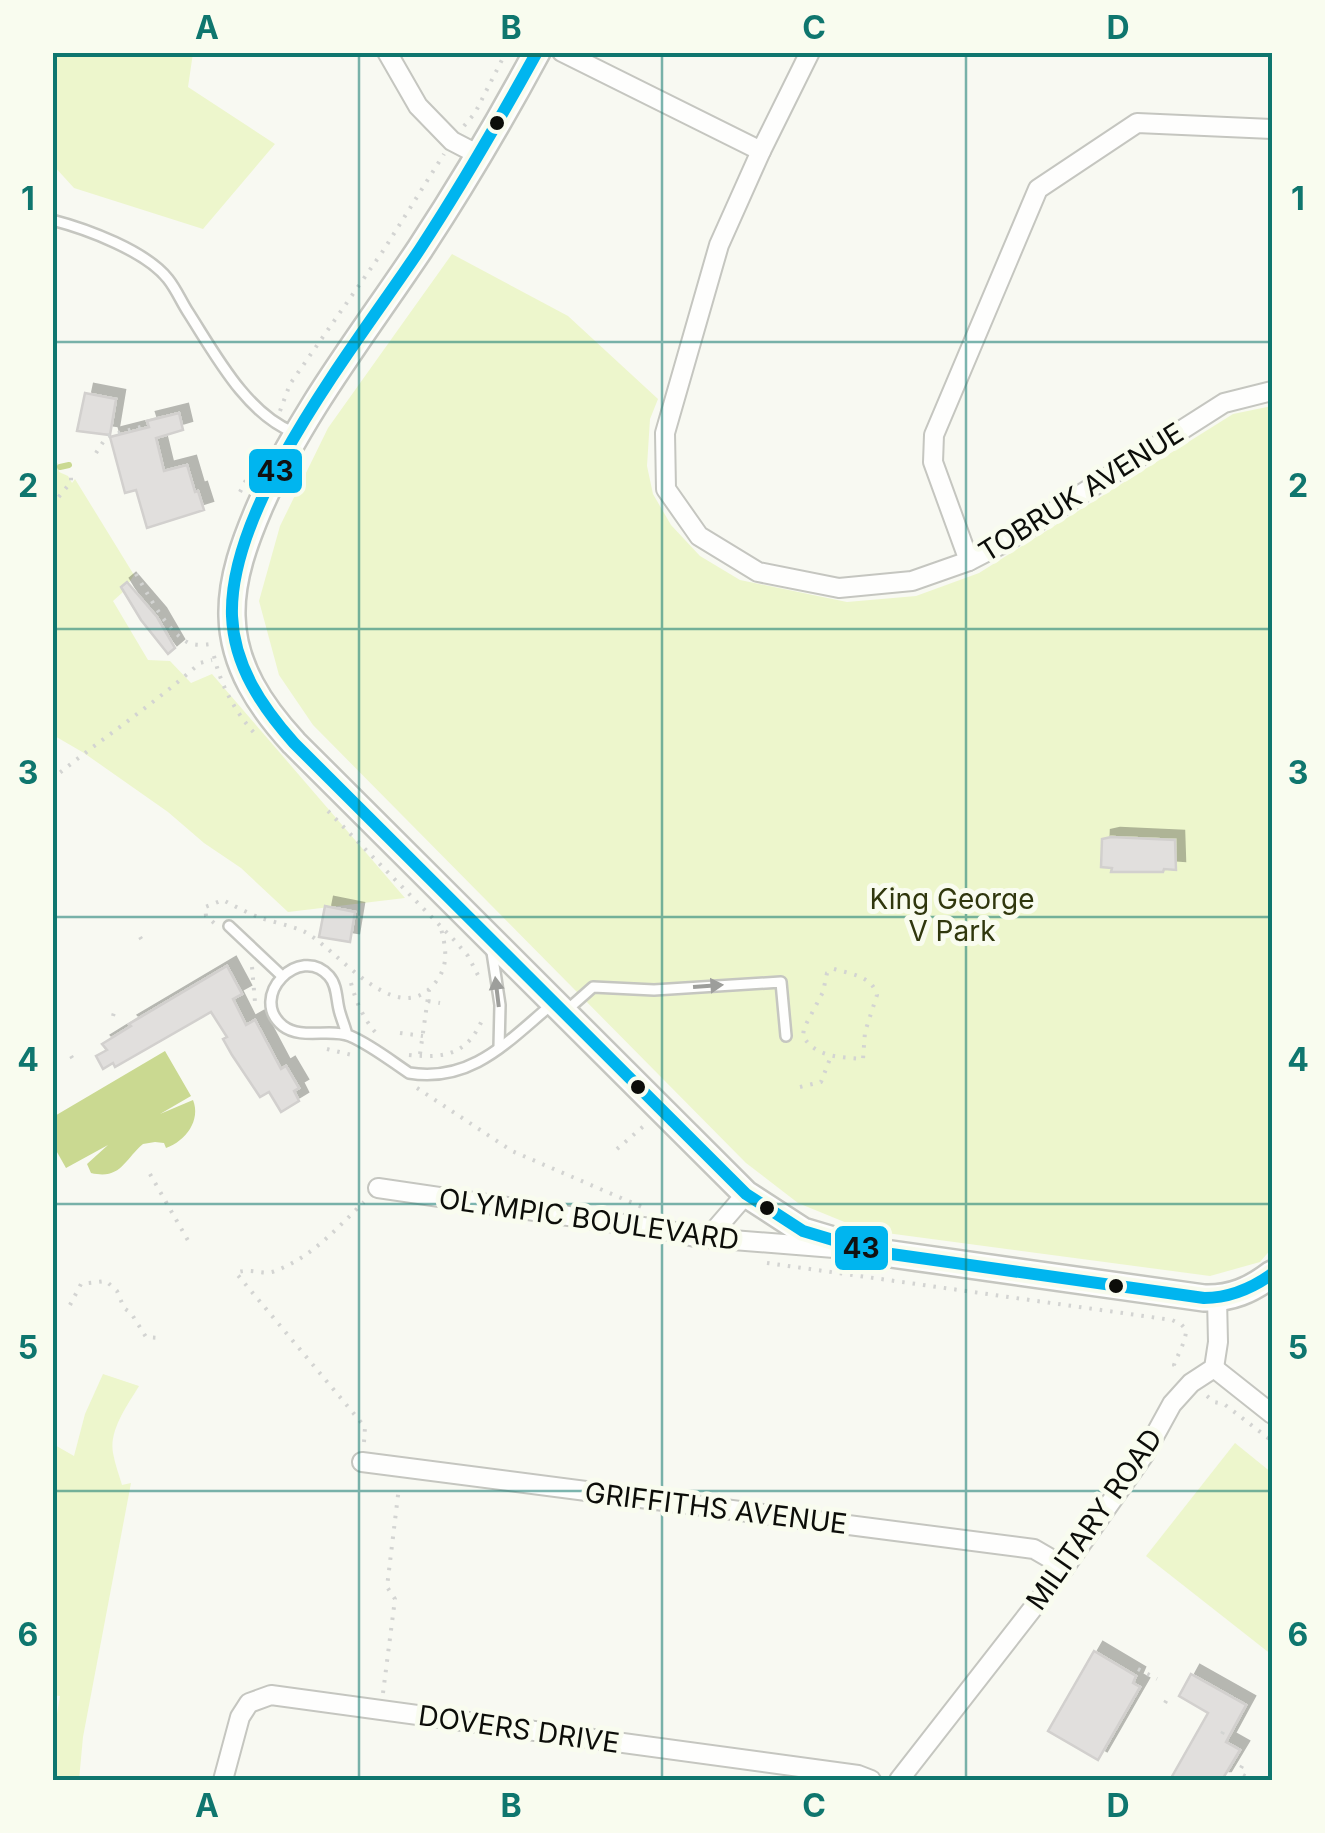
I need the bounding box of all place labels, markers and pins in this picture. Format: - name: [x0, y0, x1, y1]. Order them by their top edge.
- unlabelled marker: [487, 113, 507, 133]
- unlabelled marker: [628, 1077, 648, 1097]
- unlabelled marker: [757, 1198, 777, 1218]
- unlabelled marker: [1106, 1276, 1126, 1296]

